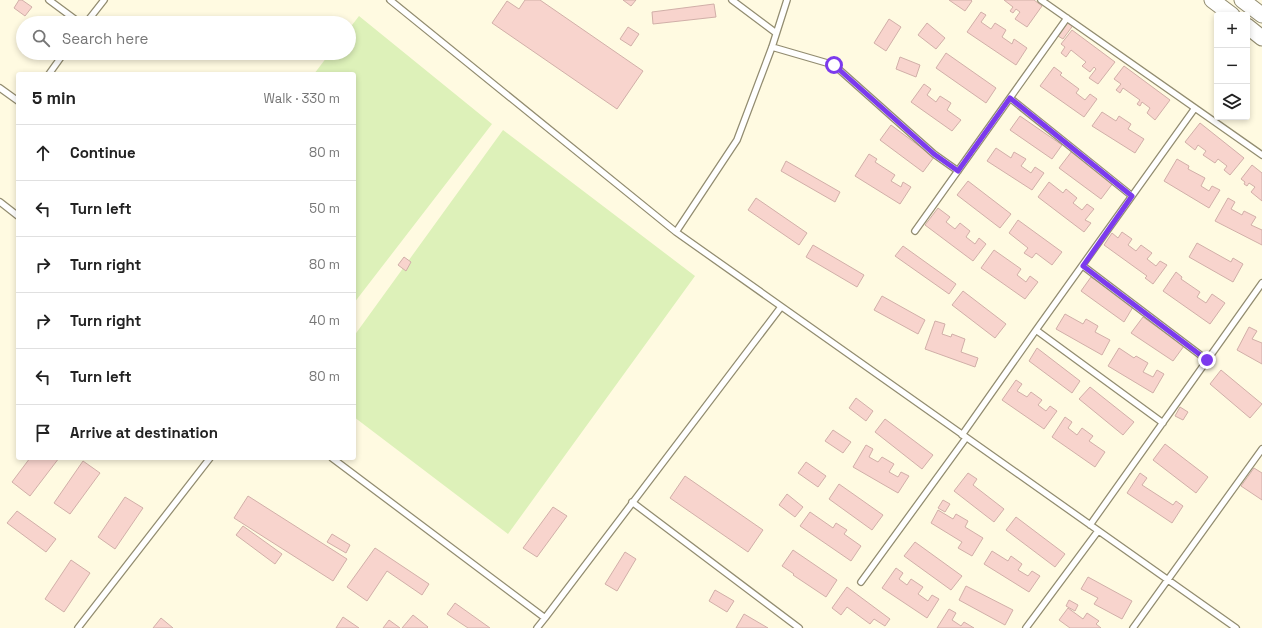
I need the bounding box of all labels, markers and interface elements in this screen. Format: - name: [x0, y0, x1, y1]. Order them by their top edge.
- map controls: [1214, 12, 1250, 120]
- button: +: [1214, 12, 1250, 48]
- search box: [16, 16, 356, 60]
- icon: search: [30, 27, 52, 49]
- text: Search here: [62, 29, 148, 48]
- button: −: [1214, 48, 1250, 84]
- route start: [825, 56, 843, 74]
- button: layers: [1214, 84, 1250, 120]
- text: 5 min: [32, 87, 76, 109]
- text: Walk · 330 m: [263, 90, 340, 107]
- icon: ahead: [32, 142, 54, 164]
- text: Continue: [70, 143, 136, 162]
- text: 80 m: [309, 144, 340, 161]
- icon: left: [32, 198, 54, 220]
- text: Turn left: [70, 199, 132, 218]
- text: 50 m: [309, 200, 340, 217]
- icon: right: [32, 254, 54, 276]
- text: Turn right: [70, 255, 141, 274]
- text: 80 m: [309, 256, 340, 273]
- icon: right: [32, 310, 54, 332]
- text: Turn right: [70, 311, 141, 330]
- text: 40 m: [309, 312, 340, 329]
- route end: [1198, 351, 1216, 369]
- icon: left: [32, 366, 54, 388]
- text: Turn left: [70, 367, 132, 386]
- text: 80 m: [309, 368, 340, 385]
- icon: arrive: [32, 422, 54, 444]
- text: Arrive at destination: [70, 423, 218, 442]

